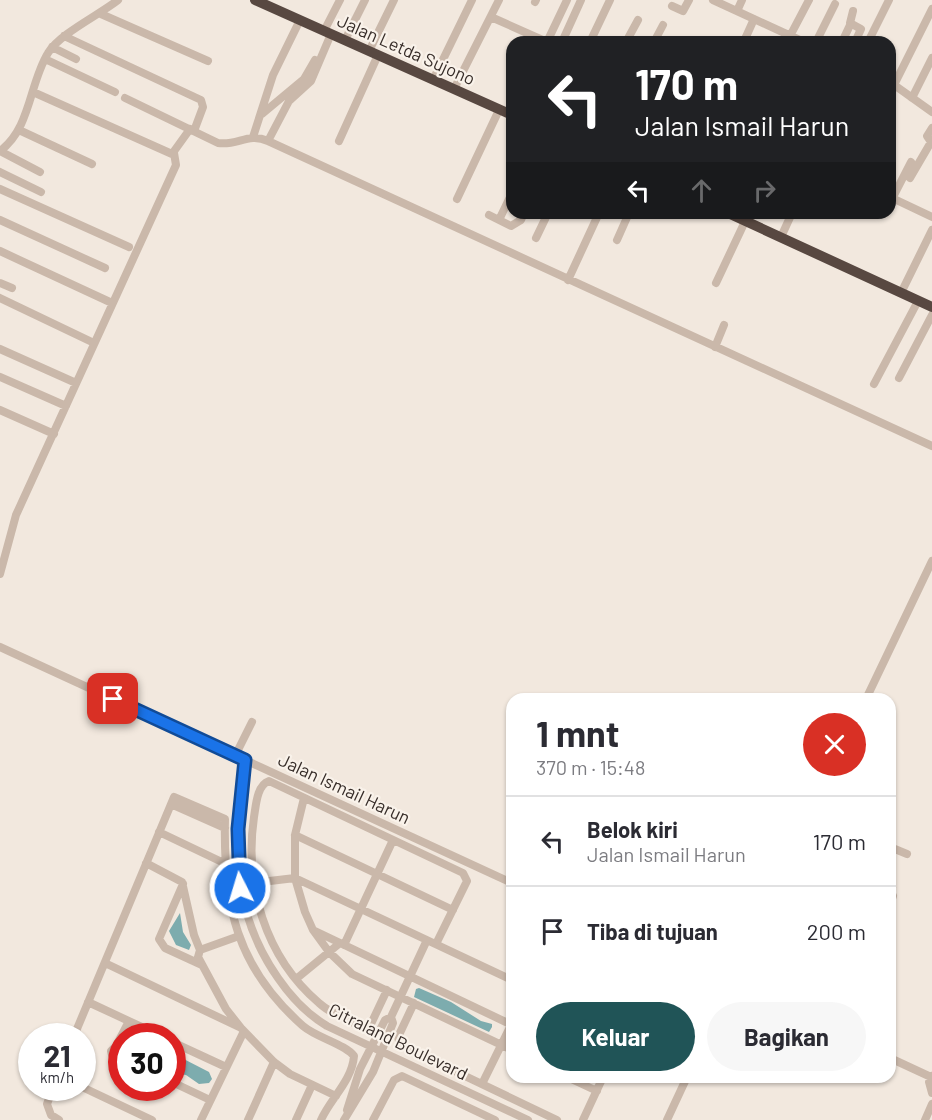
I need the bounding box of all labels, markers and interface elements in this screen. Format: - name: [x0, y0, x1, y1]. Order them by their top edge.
- street label: Jalan Letda Sujono: [334, 9, 479, 89]
- text: 170 m: [635, 58, 738, 108]
- icon: left: [536, 60, 614, 138]
- text: Jalan Ismail Harun: [635, 109, 849, 141]
- icon: left: [622, 174, 655, 207]
- icon: ahead: [685, 174, 718, 207]
- icon: right: [748, 174, 781, 207]
- pin: [87, 673, 138, 724]
- icon: arrive: [96, 682, 129, 715]
- text: 1 mnt: [536, 711, 619, 754]
- button: close: [803, 713, 866, 776]
- street label: Jalan Ismail Harun: [275, 748, 414, 828]
- text: 370 m · 15:48: [536, 755, 645, 779]
- text: Belok kiri: [587, 816, 678, 842]
- icon: left: [536, 825, 569, 858]
- text: 170 m: [813, 828, 866, 854]
- text: Jalan Ismail Harun: [587, 842, 746, 866]
- position arrow: [208, 856, 272, 920]
- icon: arrive: [536, 915, 569, 948]
- text: Tiba di tujuan: [587, 918, 718, 944]
- text: 200 m: [807, 918, 866, 944]
- street label: Citraland Boulevard: [325, 998, 472, 1084]
- button: Keluar: [536, 1002, 695, 1071]
- button: Bagikan: [707, 1002, 866, 1071]
- speed limit sign: 30: [108, 1023, 186, 1101]
- text: 21: [43, 1037, 71, 1073]
- text: km/h: [40, 1068, 74, 1086]

